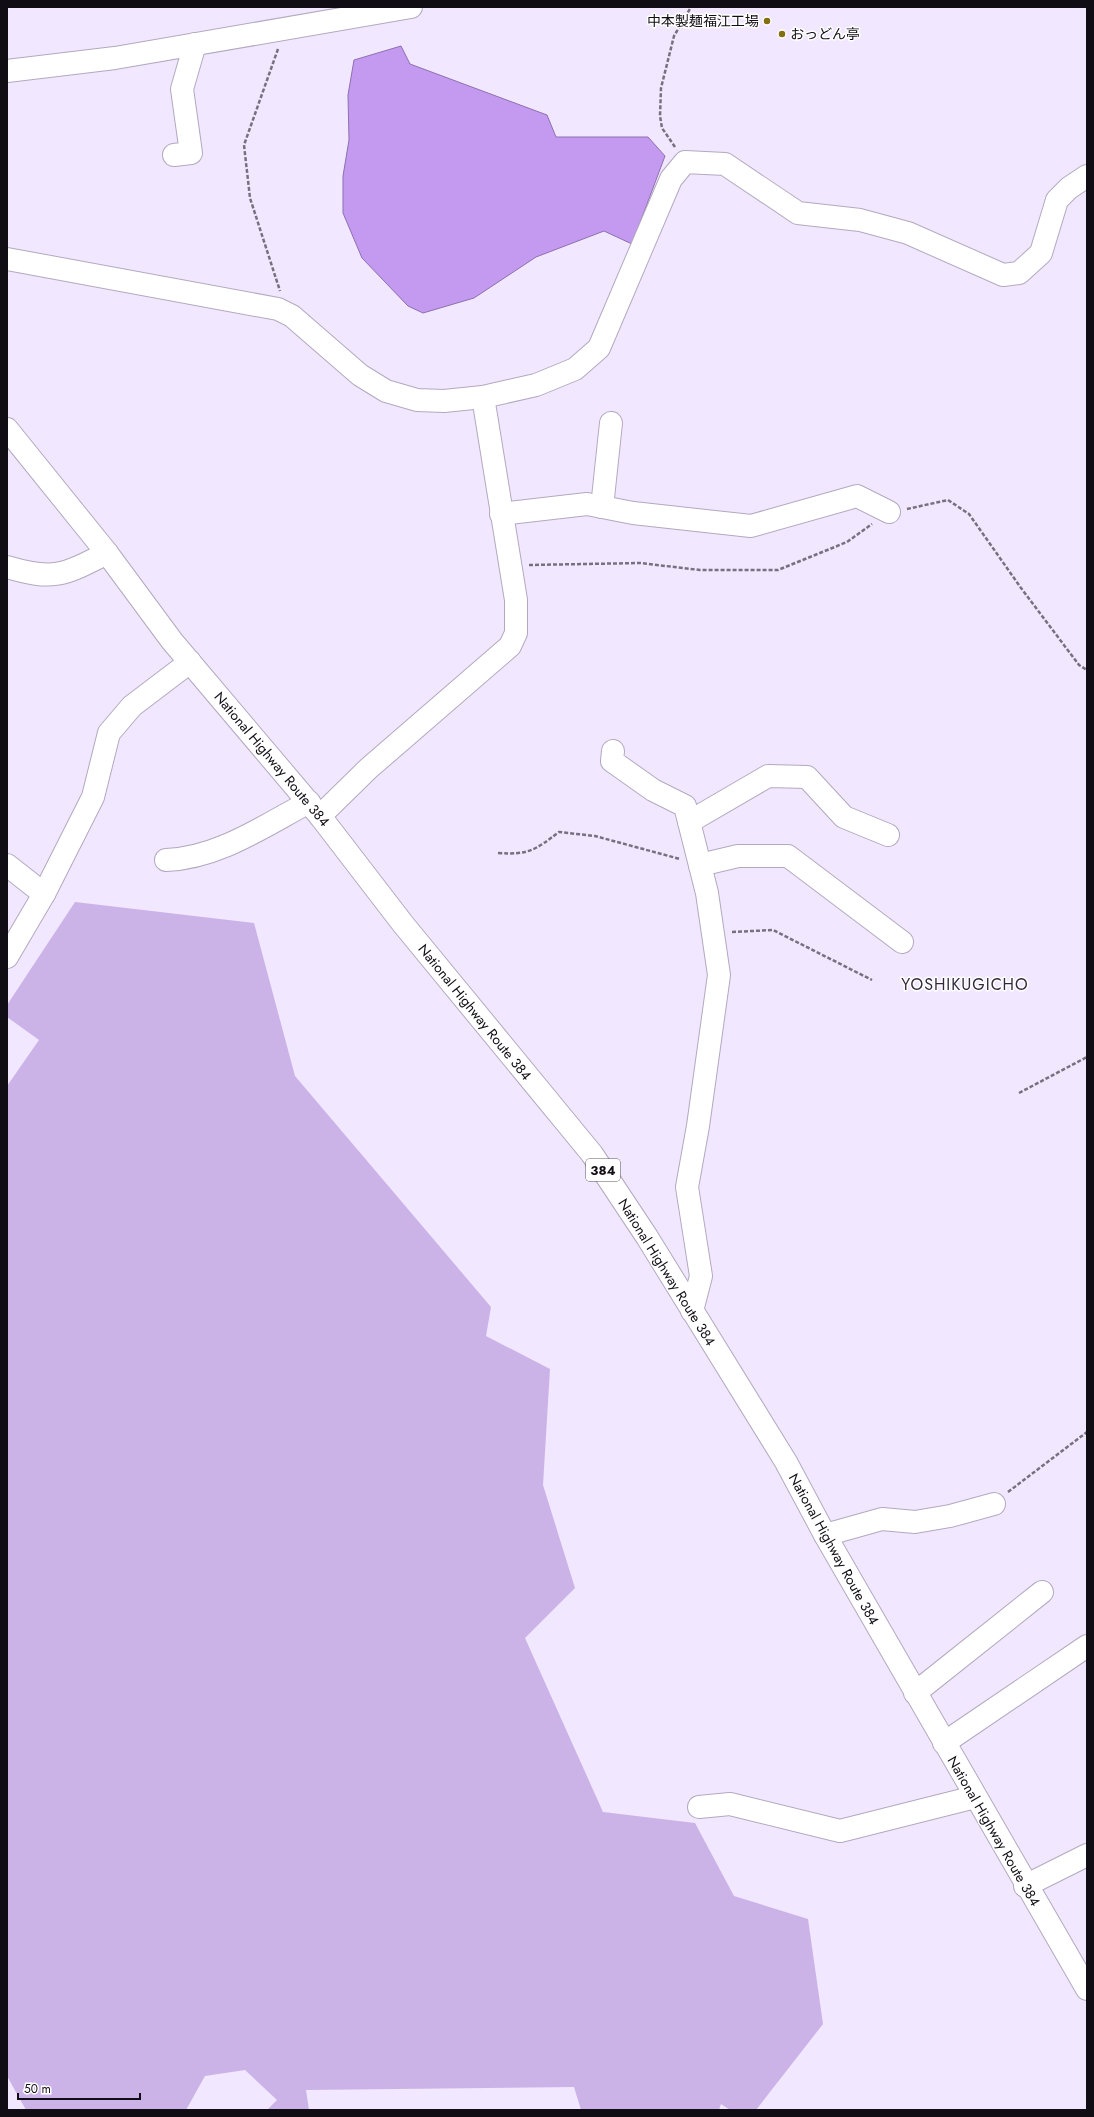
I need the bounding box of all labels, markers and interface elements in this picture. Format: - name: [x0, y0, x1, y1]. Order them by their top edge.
- place label: 中本製麺福江工場: [647, 11, 759, 31]
- marker: 中本製麺福江工場: [762, 16, 772, 26]
- place label: おっどん亭: [790, 24, 860, 44]
- marker: おっどん亭: [777, 29, 787, 39]
- street label: National Highway Route 384: [210, 687, 334, 831]
- street label: National Highway Route 384: [414, 940, 536, 1084]
- district label: YOSHIKUGICHO: [901, 973, 1029, 996]
- road number: 384: [586, 1159, 620, 1181]
- street label: National Highway Route 384: [613, 1195, 721, 1349]
- street label: National Highway Route 384: [784, 1470, 884, 1628]
- street label: National Highway Route 384: [943, 1752, 1045, 1910]
- scale bar: [18, 2075, 140, 2101]
- text: 50 m: [24, 2080, 51, 2098]

